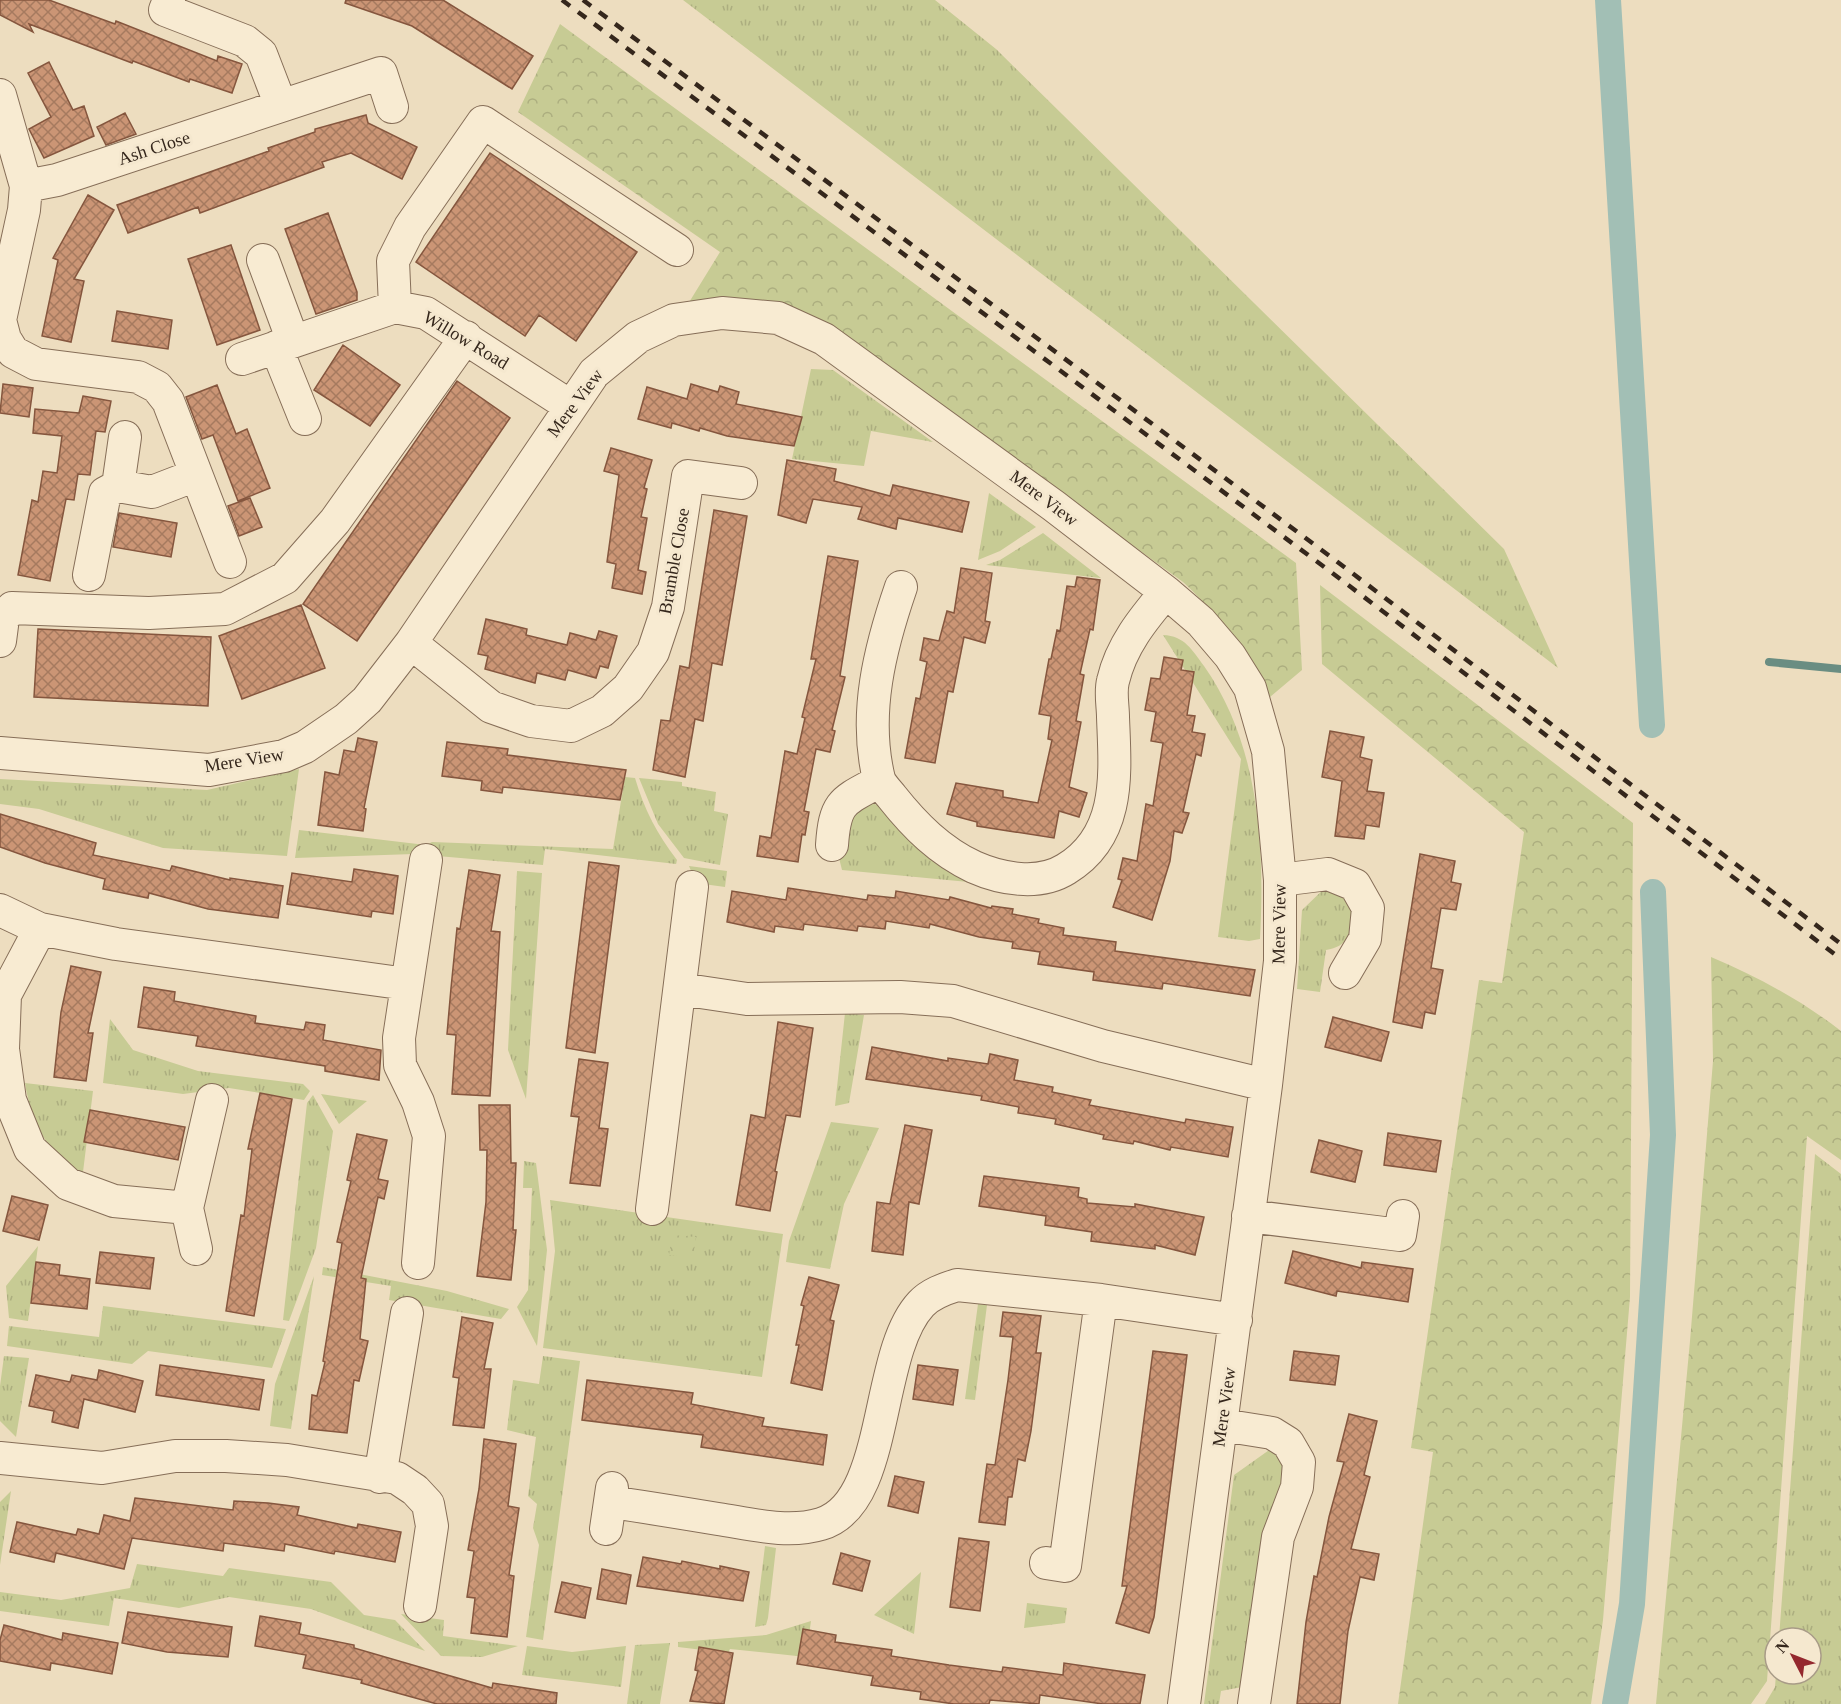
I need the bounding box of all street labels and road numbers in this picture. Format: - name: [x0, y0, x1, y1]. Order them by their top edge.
- street label: Ash Close: [115, 127, 193, 169]
- street label: Willow Road: [420, 307, 512, 373]
- street label: Mere View: [543, 365, 607, 441]
- street label: Mere View: [1006, 466, 1082, 530]
- street label: Bramble Close: [655, 506, 693, 616]
- street label: Mere View: [203, 744, 285, 776]
- street label: Mere View: [1268, 884, 1290, 964]
- street label: Mere View: [1209, 1366, 1239, 1448]

